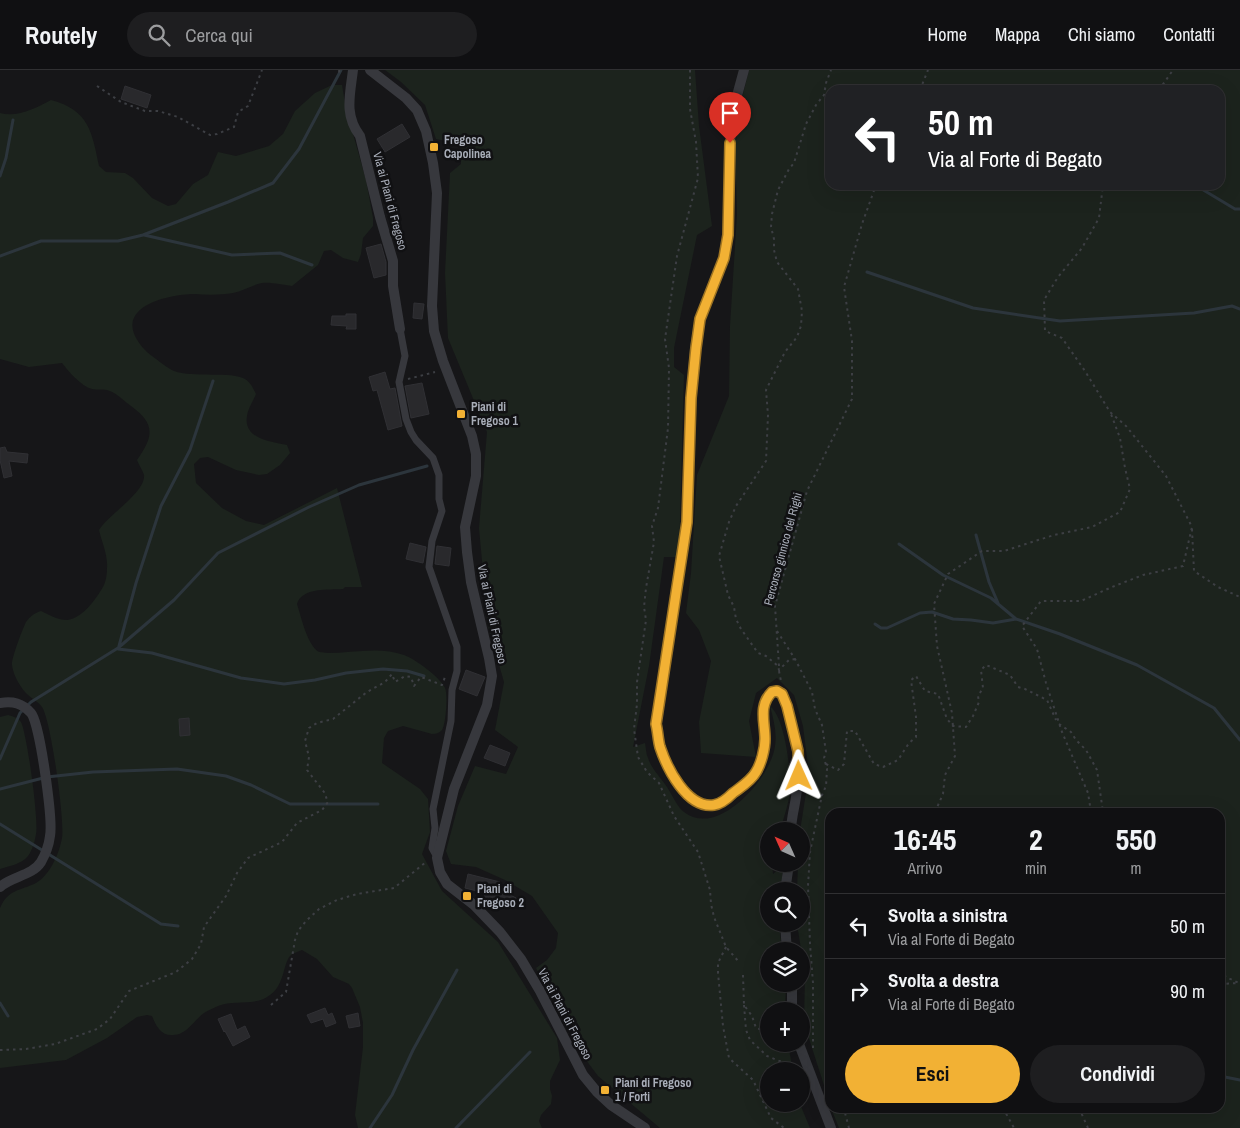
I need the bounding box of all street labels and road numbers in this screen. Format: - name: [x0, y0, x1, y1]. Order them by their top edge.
- street label: Via ai Piani di Fregoso: [369, 150, 411, 252]
- street label: Percorso ginnico del Righi: [760, 491, 806, 607]
- street label: Via ai Piani di Fregoso: [474, 563, 510, 665]
- street label: Via ai Piani di Fregoso: [534, 966, 596, 1062]

